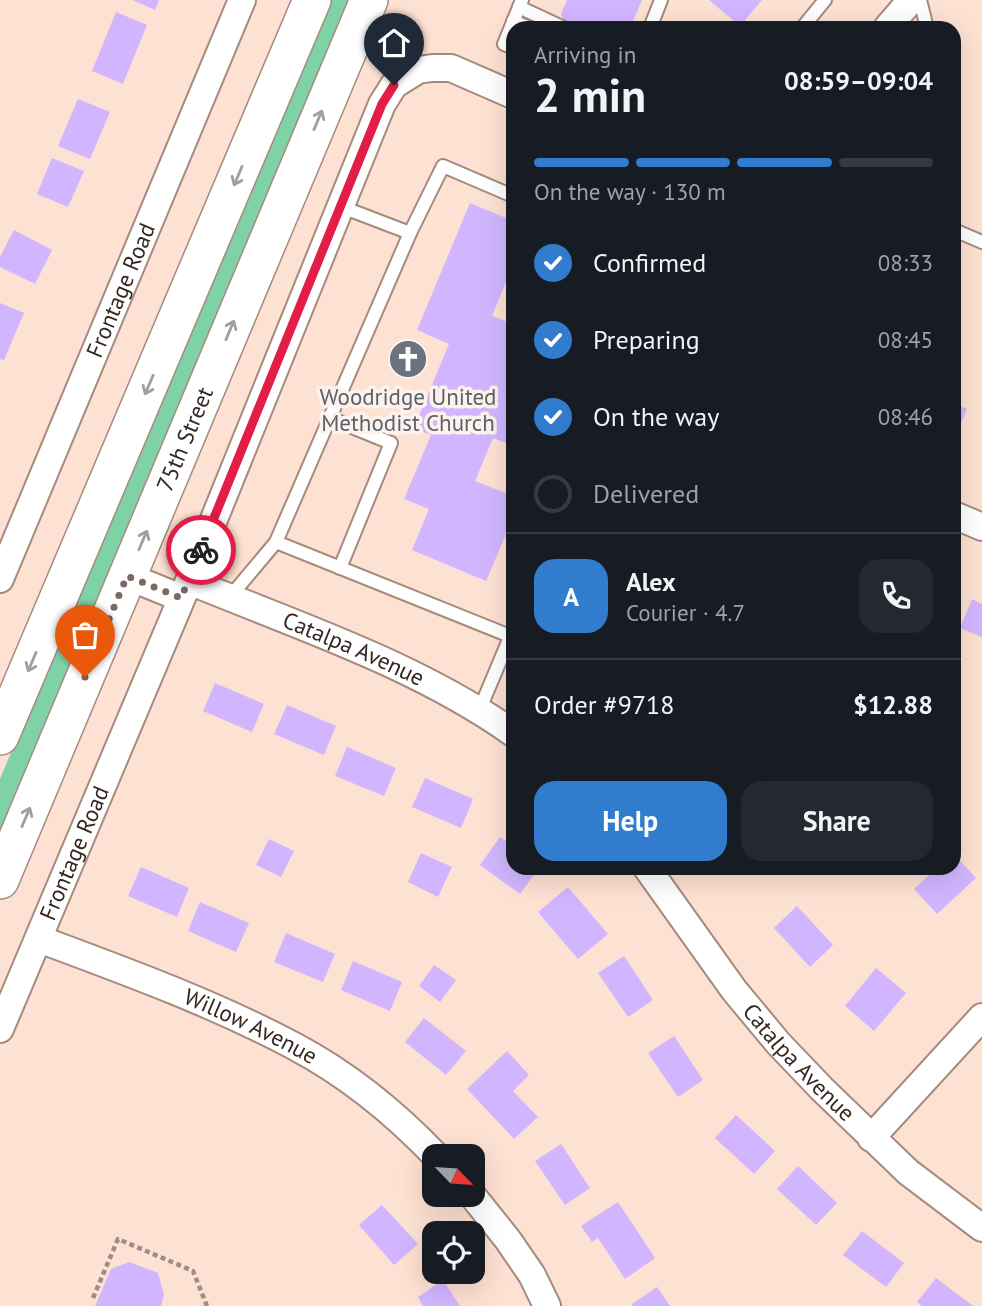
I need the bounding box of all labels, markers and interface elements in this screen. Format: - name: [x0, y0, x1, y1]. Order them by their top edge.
- pin: [364, 13, 424, 85]
- icon: home: [375, 24, 413, 62]
- text: Arriving in: [534, 40, 636, 69]
- text: 08:59–09:04: [784, 64, 933, 97]
- text: 2 min: [534, 65, 646, 125]
- one-way arrow: [313, 110, 326, 131]
- one-way arrow: [231, 164, 244, 186]
- text: On the way · 130 m: [534, 177, 726, 206]
- street label: Frontage Road: [79, 219, 161, 361]
- icon: check: [534, 244, 572, 282]
- text: Confirmed: [593, 246, 706, 279]
- text: 08:33: [878, 248, 933, 277]
- one-way arrow: [225, 319, 238, 341]
- icon: check: [534, 321, 572, 359]
- text: Preparing: [593, 323, 700, 356]
- text: 08:45: [878, 325, 933, 354]
- church icon: Woodridge United Methodist Church: [387, 338, 429, 380]
- one-way arrow: [142, 374, 155, 395]
- street label: 75th Street: [150, 382, 219, 496]
- place label: Woodridge United Methodist Church: [320, 382, 497, 437]
- icon: check: [534, 398, 572, 436]
- text: On the way: [593, 400, 719, 433]
- text: 08:46: [878, 402, 933, 431]
- text: Delivered: [593, 477, 699, 510]
- courier: [166, 515, 236, 585]
- one-way arrow: [137, 529, 150, 551]
- icon: bike: [182, 531, 220, 569]
- button: phone: [859, 559, 933, 633]
- text: Alex: [626, 565, 676, 598]
- text: A: [563, 580, 579, 613]
- text: Courier · 4.7: [626, 598, 745, 627]
- pin: [55, 605, 115, 677]
- street label: Catalpa Avenue: [279, 605, 429, 692]
- icon: bag: [66, 616, 104, 654]
- one-way arrow: [24, 651, 37, 672]
- text: Order #9718: [534, 688, 674, 721]
- text: $12.88: [853, 688, 933, 721]
- street label: Frontage Road: [33, 781, 115, 924]
- button: Help: [534, 781, 727, 861]
- button: Share: [741, 781, 933, 861]
- one-way arrow: [21, 807, 34, 829]
- street label: Willow Avenue: [180, 982, 323, 1070]
- street label: Catalpa Avenue: [737, 997, 861, 1127]
- north arrow: [422, 1144, 485, 1208]
- map controls: [422, 1144, 485, 1284]
- button: locate: [422, 1221, 485, 1284]

